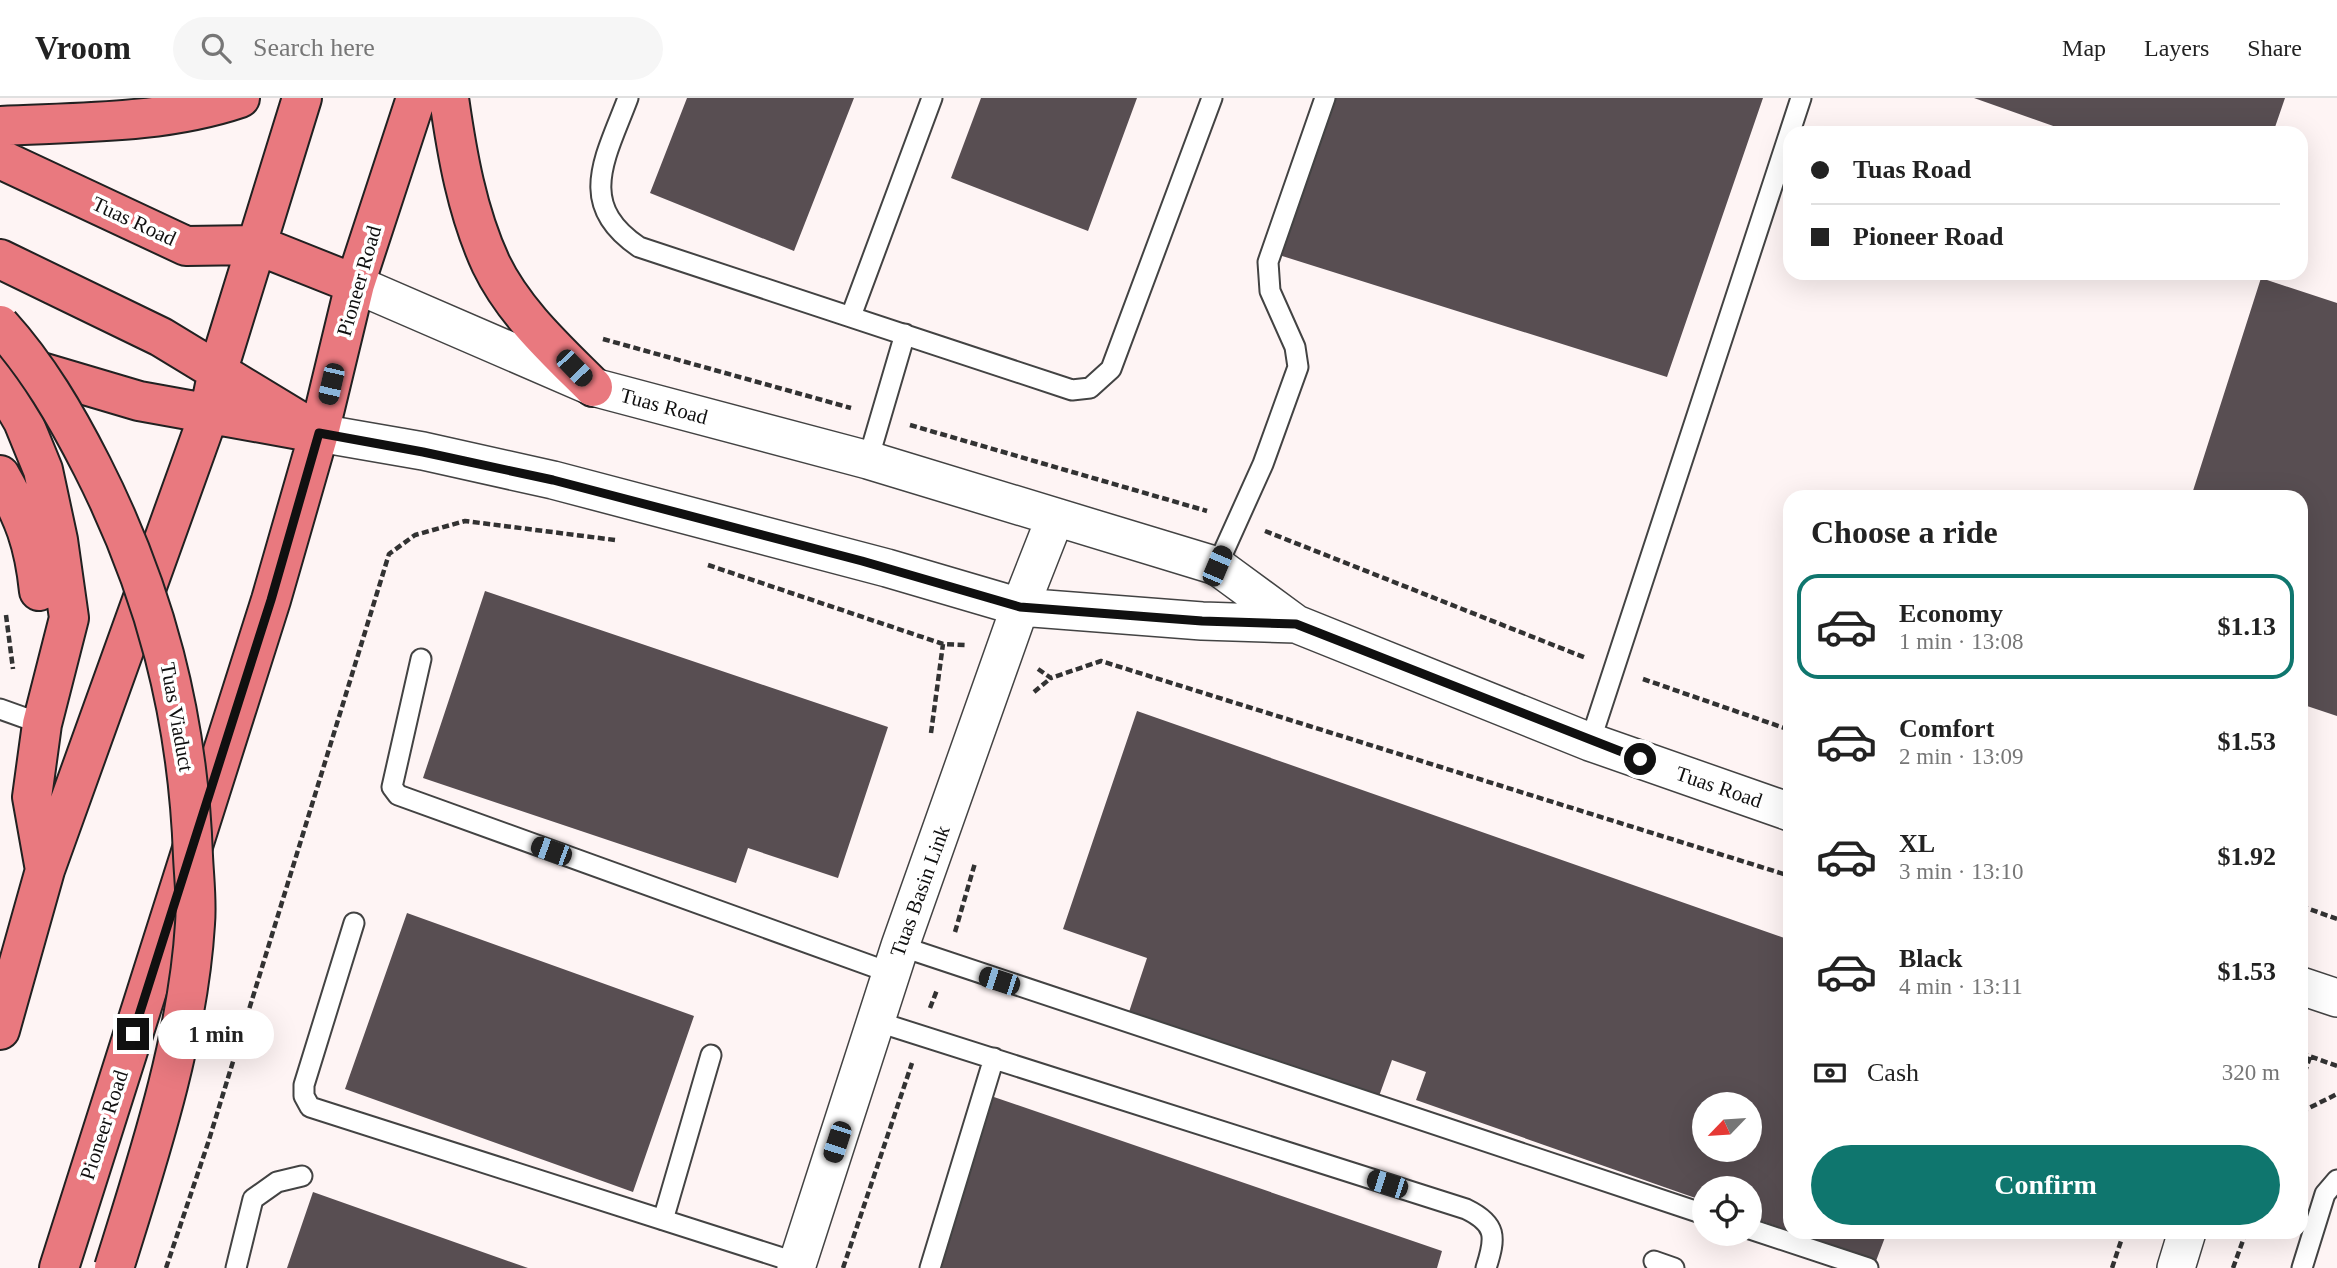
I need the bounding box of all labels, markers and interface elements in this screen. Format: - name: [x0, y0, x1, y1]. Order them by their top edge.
- search box: [173, 17, 663, 80]
- icon: search: [197, 29, 235, 67]
- text: Vroom: [35, 30, 131, 66]
- text: Search here: [253, 33, 375, 62]
- text: Map: [2062, 35, 2106, 61]
- text: Layers: [2144, 35, 2209, 61]
- text: Share: [2247, 35, 2302, 61]
- text: Tuas Road: [1853, 155, 1971, 184]
- street label: Tuas Road: [88, 191, 180, 251]
- text: Pioneer Road: [1853, 222, 2003, 251]
- street label: Pioneer Road: [332, 223, 386, 339]
- car: [552, 346, 597, 390]
- car: [317, 361, 346, 407]
- street label: Tuas Road: [618, 383, 711, 429]
- text: Choose a ride: [1811, 514, 1998, 550]
- car: [1200, 543, 1235, 589]
- icon: car: [1815, 595, 1878, 658]
- text: Economy: [1899, 599, 2003, 628]
- text: $1.13: [2218, 612, 2276, 641]
- text: 1 min · 13:08: [1899, 629, 2024, 654]
- street label: Tuas Viaduct: [156, 661, 198, 773]
- icon: car: [1815, 710, 1878, 773]
- text: Comfort: [1899, 714, 1994, 743]
- text: $1.53: [2218, 727, 2276, 756]
- route start: [1624, 743, 1656, 775]
- text: 2 min · 13:09: [1899, 744, 2024, 769]
- street label: Tuas Road: [1673, 761, 1766, 813]
- street label: Tuas Basin Link: [885, 822, 955, 960]
- icon: car: [1815, 825, 1878, 888]
- text: XL: [1899, 829, 1935, 858]
- car: [528, 834, 575, 868]
- text: $1.92: [2218, 842, 2276, 871]
- text: 3 min · 13:10: [1899, 859, 2024, 884]
- icon: car: [1815, 940, 1878, 1003]
- text: Black: [1899, 944, 1963, 973]
- text: $1.53: [2218, 957, 2276, 986]
- car: [976, 965, 1023, 997]
- text: 4 min · 13:11: [1899, 974, 2023, 999]
- callout: 1 min: [158, 1010, 273, 1058]
- route end: [117, 1018, 149, 1050]
- text: 1 min: [188, 1022, 244, 1047]
- icon: cash: [1811, 1054, 1849, 1092]
- text: Cash: [1867, 1058, 1919, 1087]
- text: 320 m: [2222, 1060, 2280, 1085]
- street label: Pioneer Road: [75, 1067, 133, 1183]
- north arrow: [1692, 1092, 1762, 1162]
- map controls: [1692, 1092, 1762, 1246]
- car: [821, 1119, 854, 1165]
- button: Confirm: [1811, 1145, 2280, 1225]
- car: [1364, 1168, 1411, 1200]
- button: locate: [1692, 1176, 1762, 1246]

